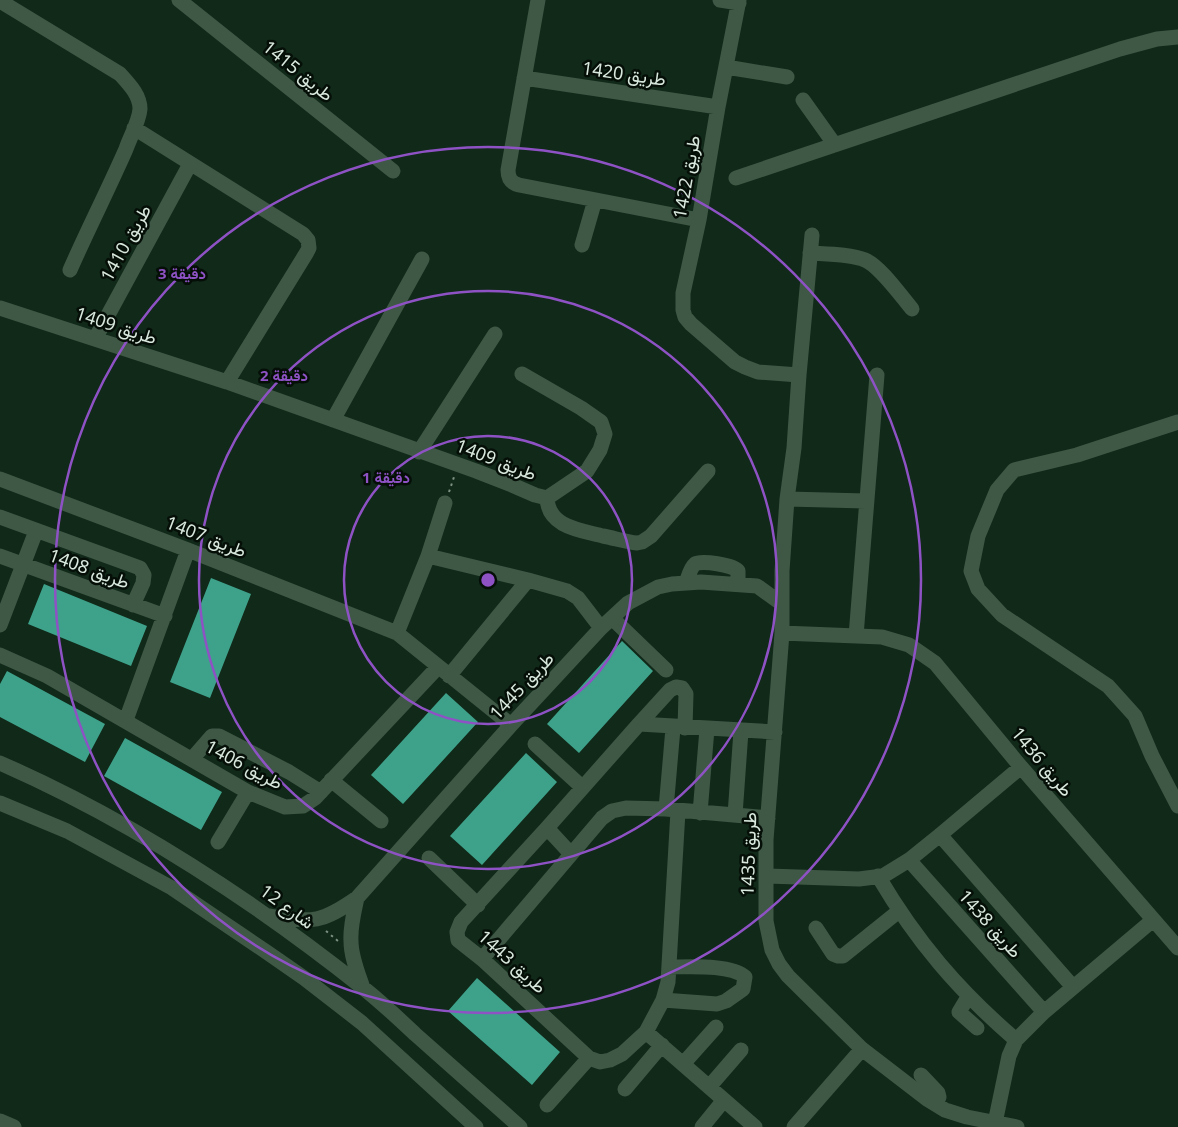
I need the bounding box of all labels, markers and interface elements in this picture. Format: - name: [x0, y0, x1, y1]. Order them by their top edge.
- street label: طريق 1415: [258, 34, 339, 106]
- street label: طريق 1420: [581, 55, 667, 91]
- street label: طريق 1422: [667, 133, 705, 220]
- street label: طريق 1410: [94, 200, 156, 285]
- text: 3 دقيقة: [158, 263, 206, 283]
- street label: طريق 1409: [73, 301, 160, 349]
- text: 2 دقيقة: [260, 365, 308, 385]
- street label: طريق 1409: [453, 433, 540, 485]
- text: 1 دقيقة: [362, 467, 410, 487]
- street label: طريق 1407: [163, 510, 250, 562]
- street label: طريق 1408: [46, 542, 133, 594]
- centre of rings: [479, 571, 497, 589]
- street label: طريق 1445: [484, 646, 559, 724]
- street label: طريق 1436: [1007, 721, 1079, 801]
- street label: طريق 1406: [202, 734, 287, 794]
- street label: طريق 1435: [735, 812, 761, 896]
- street label: شارع 12: [255, 878, 320, 935]
- street label: طريق 1438: [954, 884, 1028, 963]
- street label: طريق 1443: [473, 924, 552, 998]

